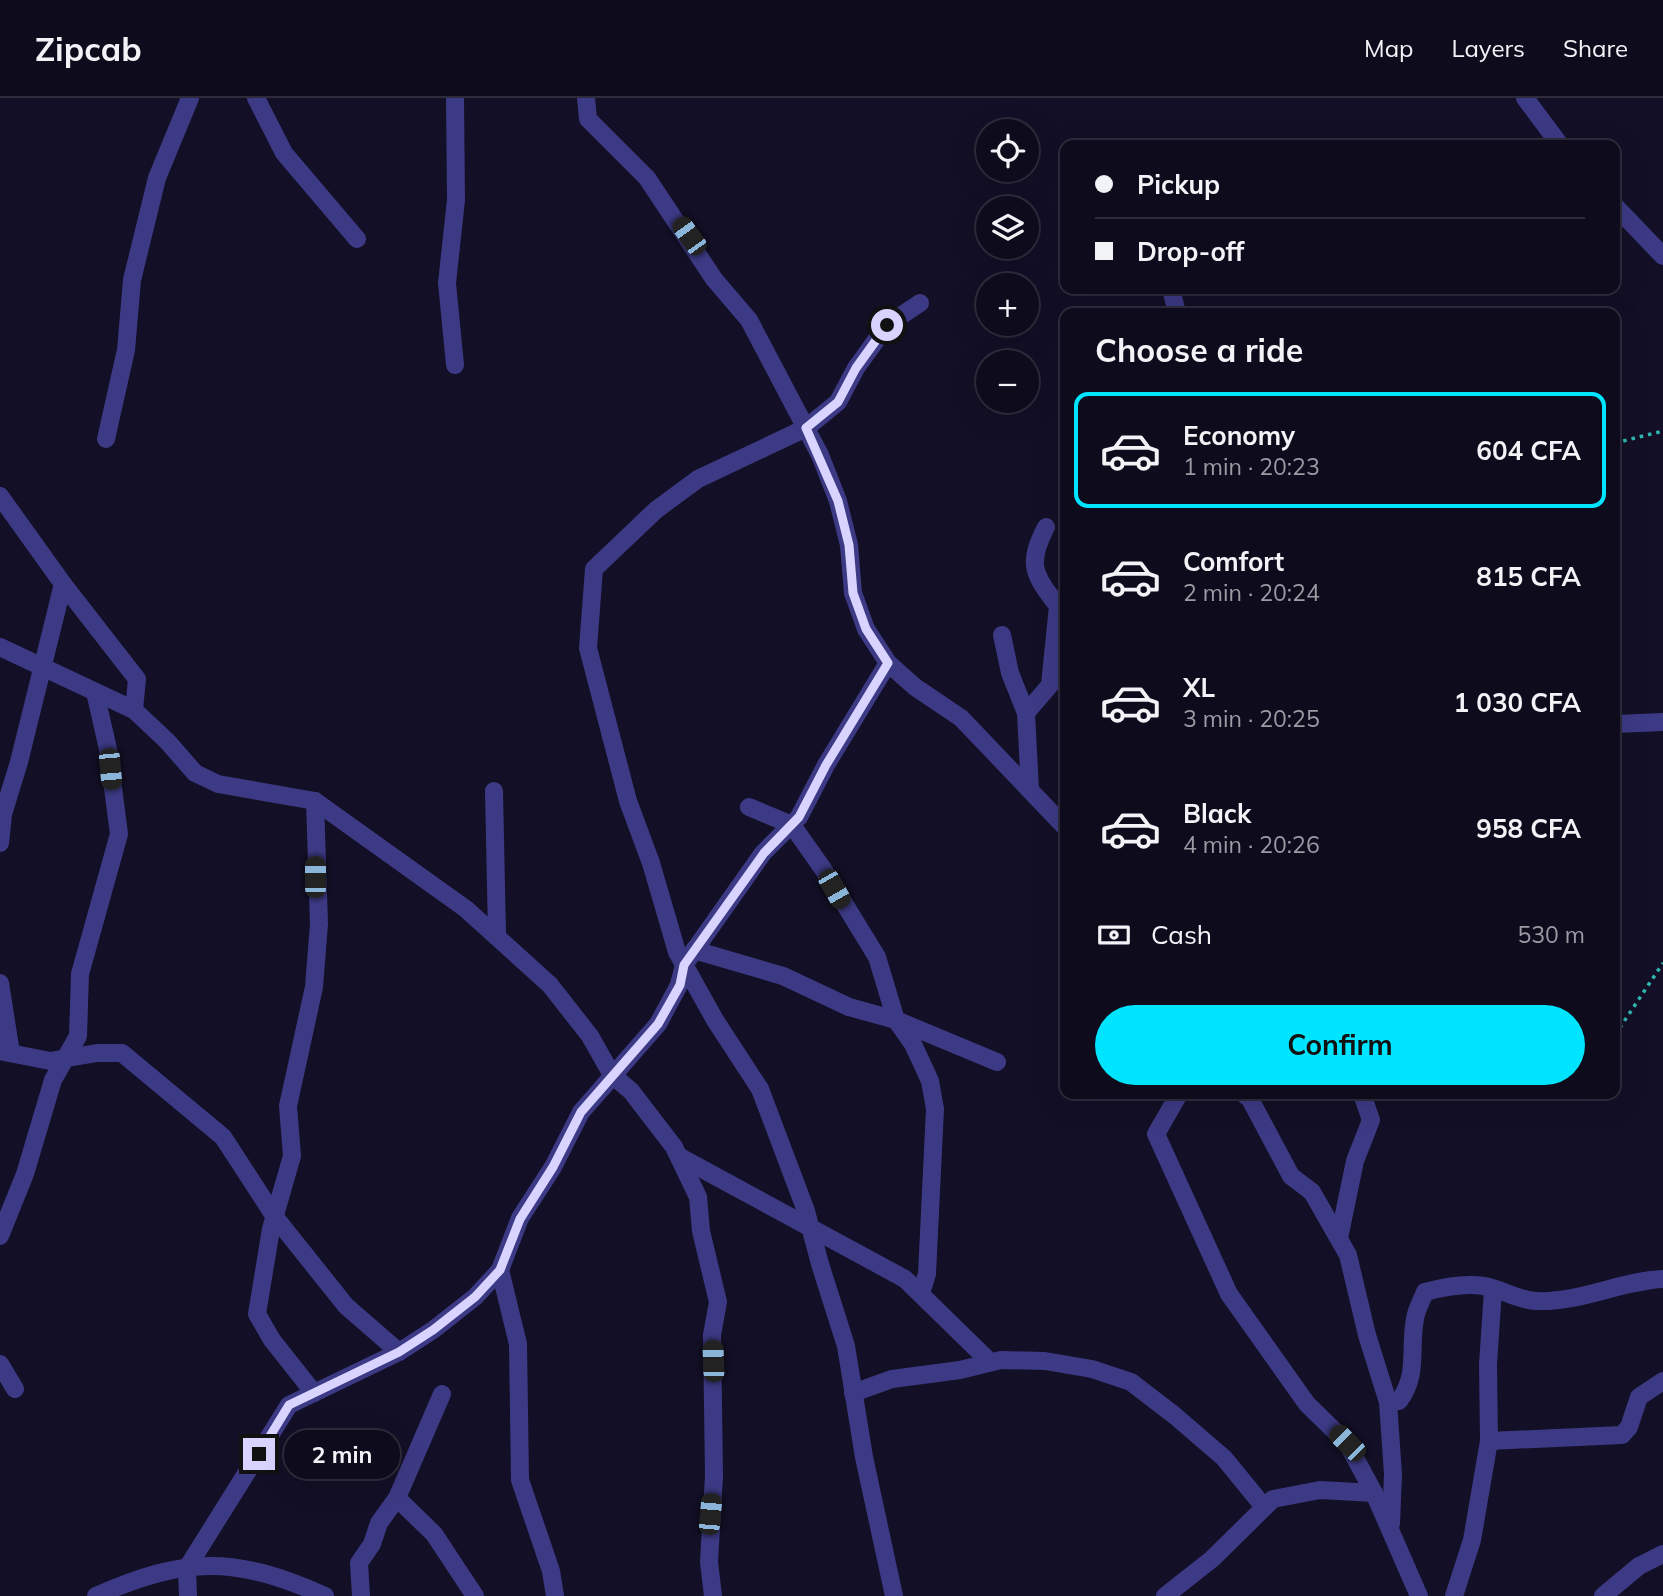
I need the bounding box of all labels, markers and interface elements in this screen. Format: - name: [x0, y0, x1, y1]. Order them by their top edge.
- text: Zipcab: [35, 28, 142, 69]
- text: Map: [1364, 33, 1413, 63]
- text: Layers: [1451, 33, 1525, 63]
- text: Share: [1563, 33, 1628, 63]
- map controls: [976, 119, 1039, 413]
- button: locate: [976, 119, 1039, 182]
- text: Pickup: [1137, 168, 1220, 201]
- button: layers: [976, 196, 1039, 259]
- car: [669, 213, 710, 259]
- text: Drop-off: [1137, 235, 1244, 268]
- button: +: [976, 273, 1039, 336]
- route start: [871, 309, 903, 341]
- text: Choose a ride: [1095, 330, 1303, 370]
- button: −: [976, 350, 1039, 413]
- icon: car: [1099, 419, 1162, 482]
- text: Economy: [1183, 419, 1295, 452]
- text: 604 CFA: [1476, 434, 1581, 467]
- text: 1 min · 20:23: [1183, 452, 1320, 481]
- icon: car: [1099, 545, 1162, 608]
- text: Comfort: [1183, 545, 1284, 578]
- text: 815 CFA: [1476, 560, 1581, 593]
- text: 2 min · 20:24: [1183, 578, 1320, 607]
- icon: car: [1099, 671, 1162, 734]
- text: XL: [1183, 671, 1215, 704]
- text: 1 030 CFA: [1454, 686, 1581, 719]
- text: 3 min · 20:25: [1183, 704, 1320, 733]
- car: [98, 747, 123, 791]
- icon: car: [1099, 797, 1162, 860]
- text: Black: [1183, 797, 1251, 830]
- text: 958 CFA: [1476, 812, 1581, 845]
- text: 4 min · 20:26: [1183, 830, 1320, 859]
- car: [305, 856, 326, 898]
- car: [815, 866, 854, 912]
- icon: cash: [1095, 916, 1133, 954]
- text: Cash: [1151, 918, 1212, 951]
- text: 530 m: [1517, 920, 1585, 949]
- button: Confirm: [1095, 1005, 1585, 1085]
- car: [702, 1340, 725, 1382]
- car: [1325, 1421, 1370, 1465]
- callout: 2 min: [284, 1430, 399, 1478]
- route end: [243, 1438, 275, 1470]
- text: 2 min: [312, 1440, 372, 1469]
- car: [698, 1492, 723, 1536]

